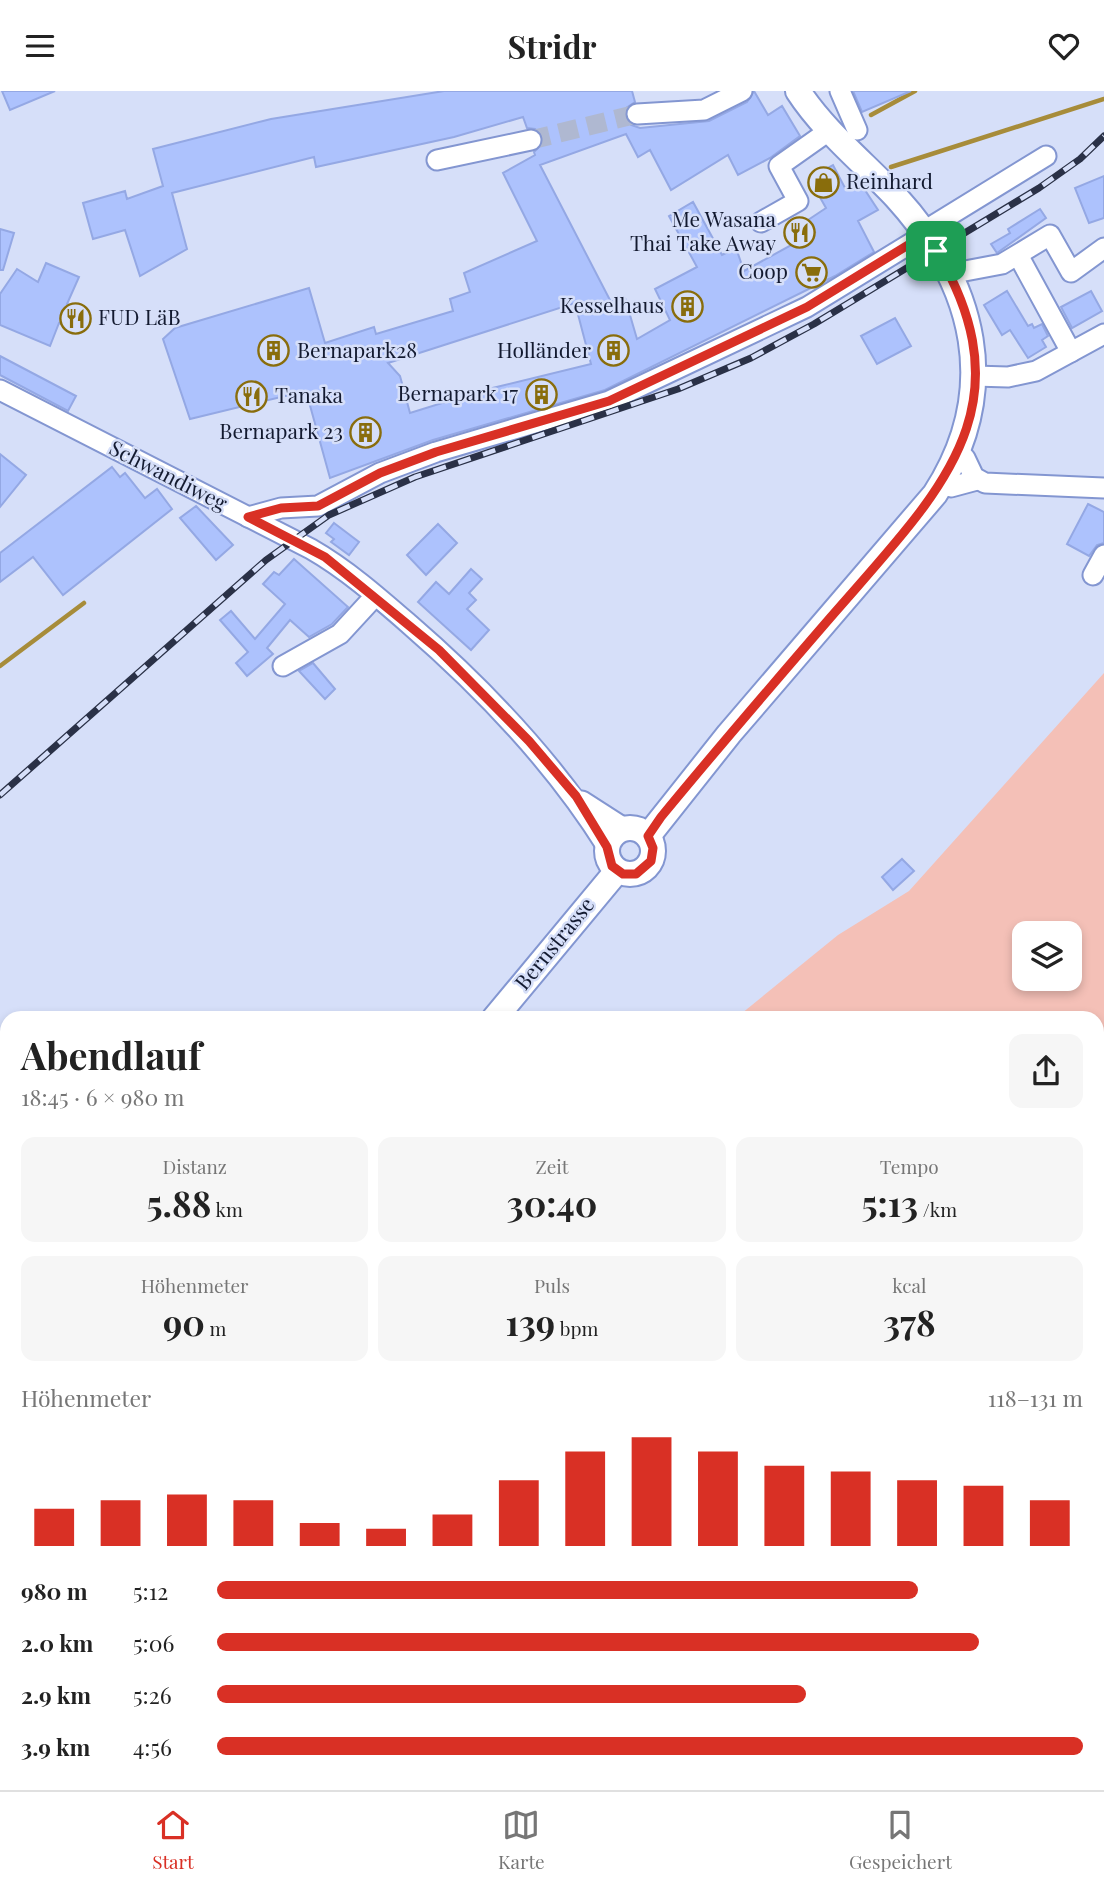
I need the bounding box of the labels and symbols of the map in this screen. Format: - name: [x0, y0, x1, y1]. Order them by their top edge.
- shop icon: Reinhard: [806, 165, 840, 199]
- place label: Reinhard: [846, 166, 933, 194]
- place label: Me Wasana Thai Take Away: [630, 204, 777, 256]
- restaurant icon: Me Wasana Thai Take Away: [782, 215, 816, 249]
- pin: [906, 221, 966, 281]
- supermarket icon: Coop: [794, 255, 828, 289]
- place label: Coop: [738, 256, 788, 284]
- building icon: Kesselhaus: [670, 289, 704, 323]
- place label: Kesselhaus: [560, 290, 664, 318]
- restaurant icon: FUD LäB: [58, 301, 92, 335]
- place label: FUD LäB: [98, 302, 181, 330]
- building icon: Bernapark28: [257, 334, 291, 368]
- building icon: Holländer: [597, 334, 631, 368]
- place label: Bernapark28: [297, 335, 417, 363]
- place label: Holländer: [497, 335, 592, 363]
- building icon: Bernapark 17: [524, 377, 558, 411]
- place label: Bernapark 17: [398, 378, 518, 406]
- restaurant icon: Tanaka: [235, 379, 269, 413]
- place label: Tanaka: [275, 380, 344, 408]
- building icon: Bernapark 23: [349, 415, 383, 449]
- place label: Bernapark 23: [219, 416, 343, 444]
- street label: Schwandiweg: [105, 433, 233, 516]
- street label: Bernstrasse: [507, 891, 599, 995]

